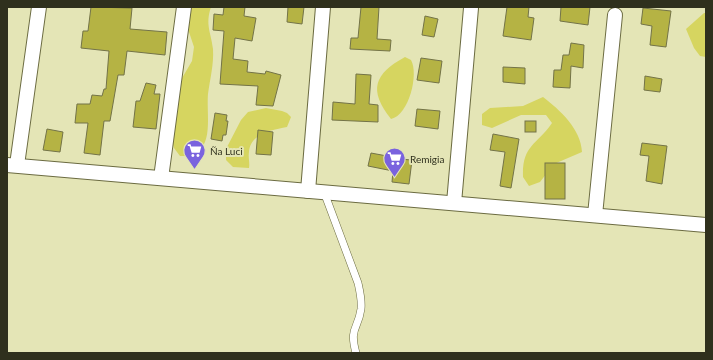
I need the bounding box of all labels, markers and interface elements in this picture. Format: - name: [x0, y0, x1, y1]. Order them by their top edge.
- supermarket icon: Ña Luci: [182, 138, 208, 171]
- place label: Ña Luci: [210, 145, 243, 157]
- supermarket icon: Remigia: [382, 146, 408, 179]
- place label: Remigia: [410, 153, 444, 165]

